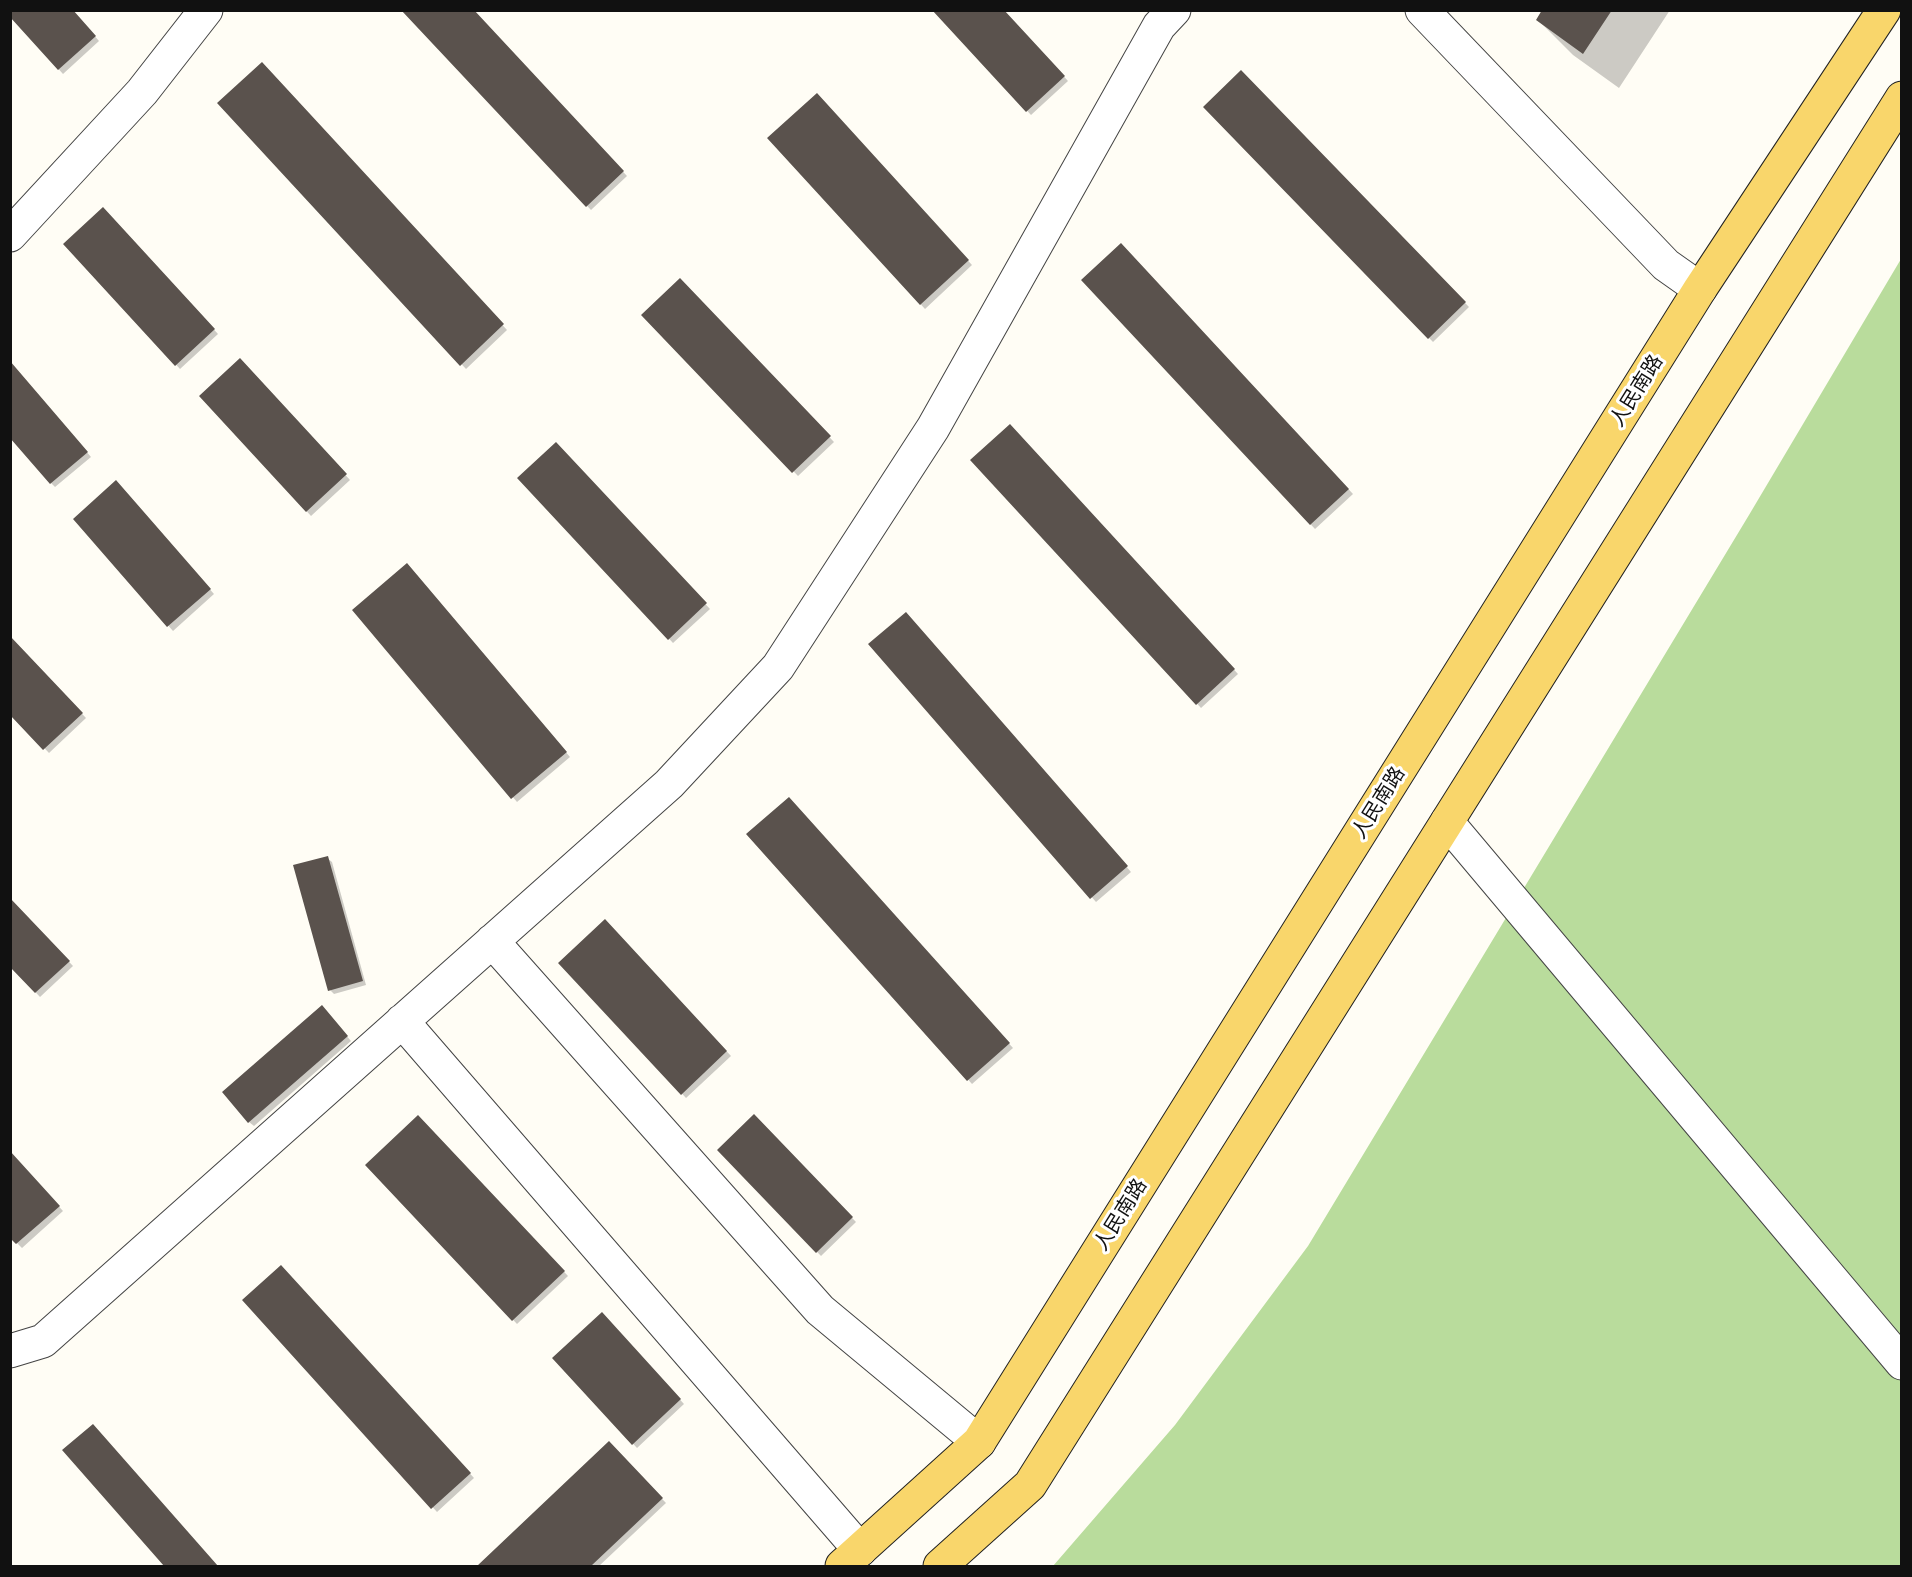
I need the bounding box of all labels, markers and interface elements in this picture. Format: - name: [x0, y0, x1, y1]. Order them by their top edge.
- street label: 人民南路: [1606, 351, 1668, 431]
- street label: 人民南路: [1348, 763, 1410, 843]
- street label: 人民南路: [1090, 1175, 1152, 1255]

